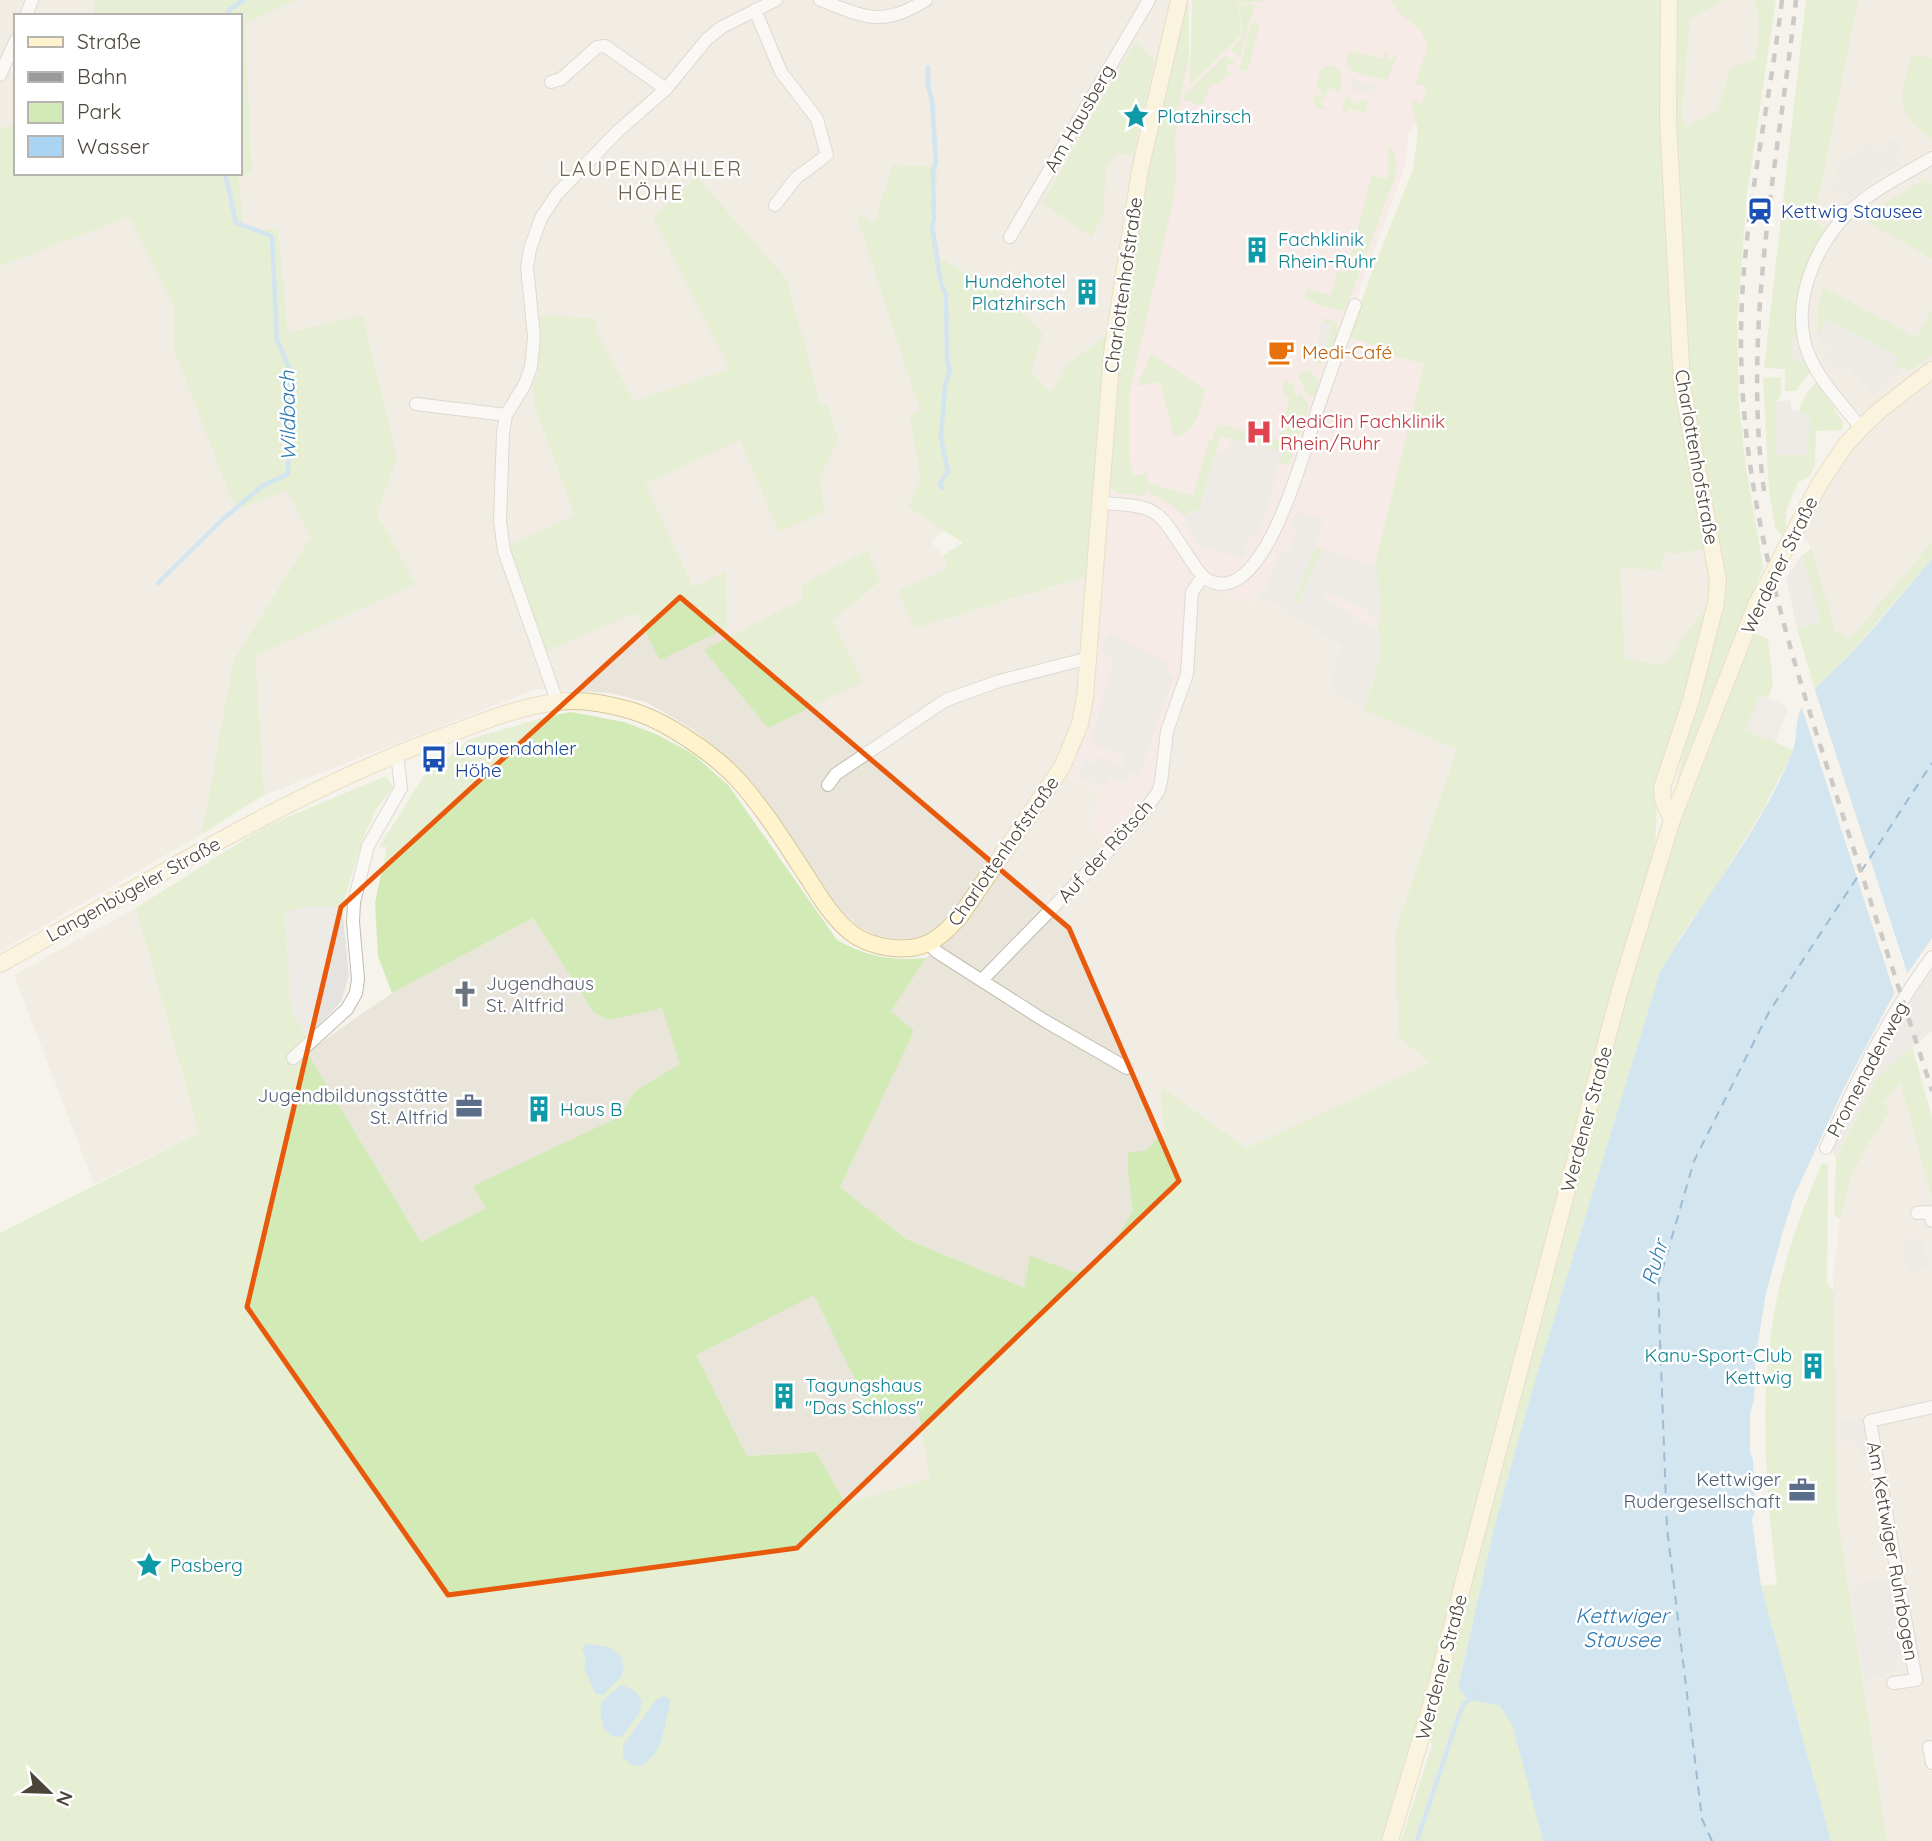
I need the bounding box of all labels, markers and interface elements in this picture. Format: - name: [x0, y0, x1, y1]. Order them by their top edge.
- legend: [14, 14, 242, 175]
- text: Straße: [77, 28, 141, 54]
- street label: Am Hausberg: [1038, 60, 1120, 176]
- text: Bahn: [77, 63, 127, 89]
- text: Park: [77, 98, 121, 124]
- place icon: Platzhirsch: [1121, 101, 1151, 131]
- place label: Platzhirsch: [1157, 104, 1251, 128]
- text: Wasser: [77, 133, 149, 159]
- district label: LAUPENDAHLER HÖHE: [559, 155, 743, 205]
- street label: Charlottenhofstraße: [1099, 195, 1147, 375]
- station icon: Kettwig Stausee: [1745, 196, 1775, 226]
- place label: Kettwig Stausee: [1781, 199, 1923, 223]
- place label: Fachklinik Rhein-Ruhr: [1278, 227, 1377, 273]
- building icon: Fachklinik Rhein-Ruhr: [1242, 235, 1272, 265]
- place label: Hundehotel Platzhirsch: [965, 269, 1066, 315]
- building icon: Hundehotel Platzhirsch: [1072, 277, 1102, 307]
- cafe icon: Medi-Café: [1266, 337, 1296, 367]
- place label: Medi-Café: [1302, 340, 1392, 364]
- street label: Charlottenhofstraße: [1670, 368, 1724, 546]
- water label: Wildbach: [273, 370, 301, 461]
- place label: MediClin Fachklinik Rhein/Ruhr: [1280, 409, 1445, 455]
- hospital icon: MediClin Fachklinik Rhein/Ruhr: [1244, 417, 1274, 447]
- street label: Werdener Straße: [1735, 492, 1823, 638]
- place label: Laupendahler Höhe: [455, 736, 577, 782]
- bus stop icon: Laupendahler Höhe: [419, 744, 449, 774]
- street label: Charlottenhofstraße: [942, 771, 1064, 931]
- street label: Auf der Rötsch: [1052, 795, 1158, 907]
- street label: Langenbügeler Straße: [42, 831, 224, 947]
- place label: Jugendhaus St. Altfrid: [486, 971, 594, 1017]
- church icon: Jugendhaus St. Altfrid: [450, 979, 480, 1009]
- street label: Promenadenweg: [1821, 997, 1913, 1141]
- street label: Werdener Straße: [1555, 1043, 1617, 1195]
- place label: Jugendbildungsstätte St. Altfrid: [257, 1083, 448, 1129]
- office icon: Jugendbildungsstätte St. Altfrid: [454, 1091, 484, 1121]
- building icon: Haus B: [524, 1094, 554, 1124]
- place label: Haus B: [560, 1097, 622, 1121]
- water label: Ruhr: [1635, 1234, 1674, 1288]
- place label: Kanu-Sport-Club Kettwig: [1645, 1343, 1792, 1389]
- building icon: Kanu-Sport-Club Kettwig: [1798, 1351, 1828, 1381]
- place label: Tagungshaus "Das Schloss": [805, 1373, 924, 1419]
- building icon: Tagungshaus "Das Schloss": [769, 1381, 799, 1411]
- street label: Am Kettwiger Ruhrbogen: [1862, 1439, 1924, 1663]
- place label: Kettwiger Rudergesellschaft: [1623, 1467, 1782, 1513]
- office icon: Kettwiger Rudergesellschaft: [1787, 1475, 1817, 1505]
- place icon: Pasberg: [134, 1550, 164, 1580]
- place label: Pasberg: [170, 1553, 243, 1577]
- street label: Werdener Straße: [1410, 1591, 1472, 1743]
- water label: Kettwiger Stausee: [1575, 1602, 1672, 1652]
- north arrow: [14, 1757, 84, 1827]
- text: N: [51, 1788, 78, 1810]

